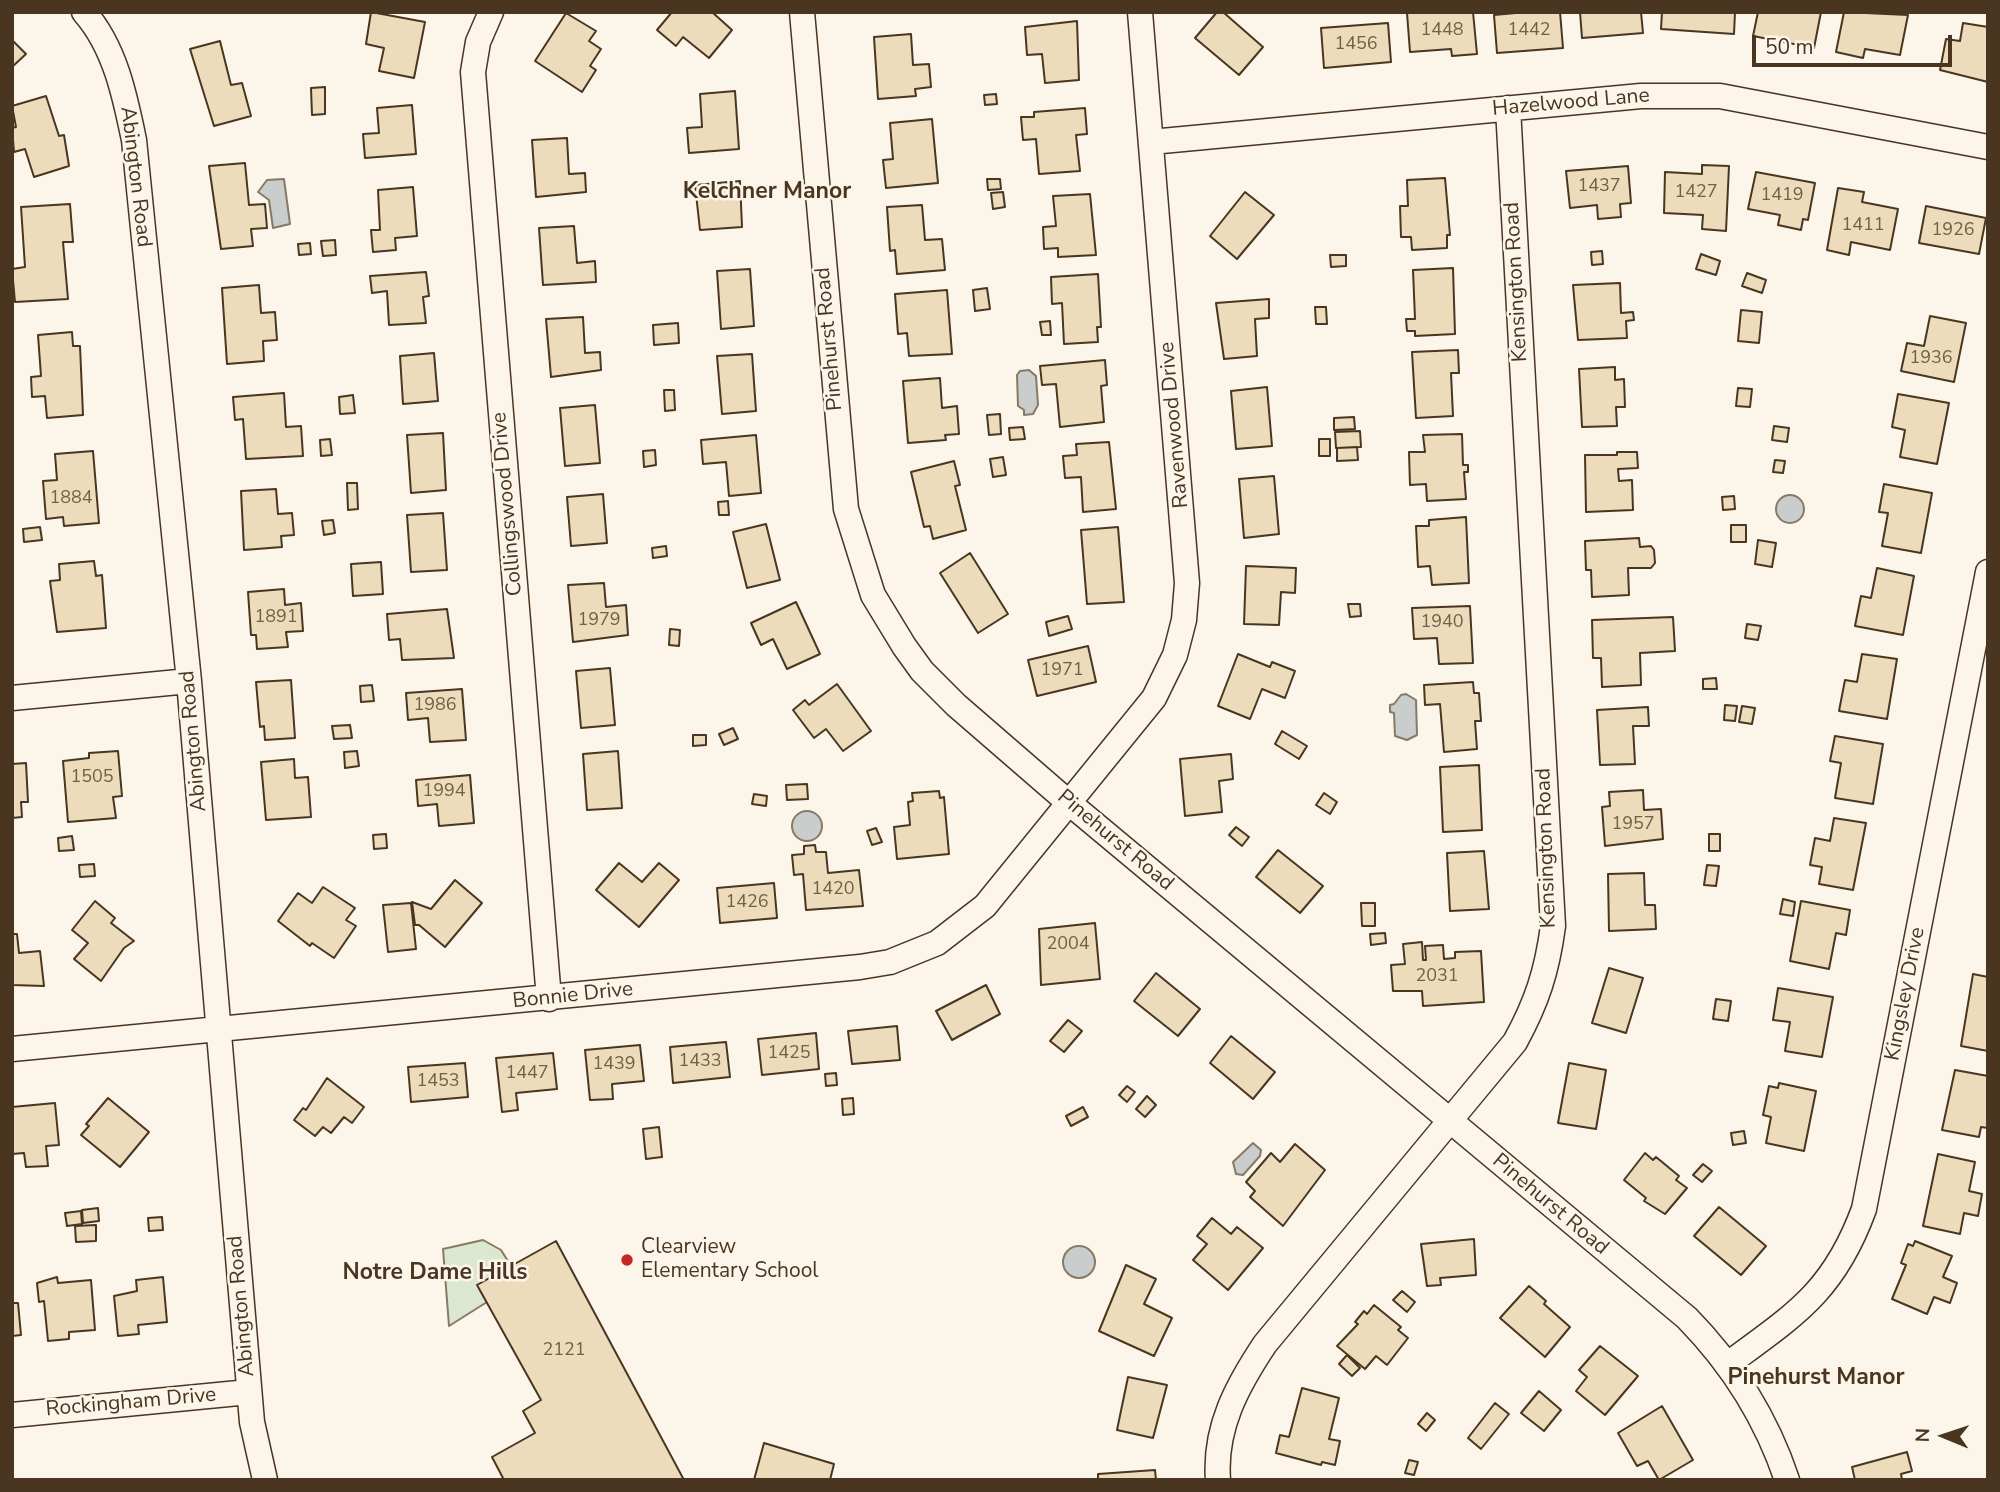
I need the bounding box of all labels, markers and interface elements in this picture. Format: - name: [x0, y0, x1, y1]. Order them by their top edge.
- house number: 1448: [1420, 20, 1464, 42]
- house number: 1442: [1507, 20, 1551, 42]
- scale bar: [1755, 21, 1954, 65]
- text: 50 m: [1765, 33, 1814, 61]
- house number: 1456: [1334, 34, 1378, 56]
- street label: Hazelwood Lane: [1491, 84, 1651, 122]
- street label: Abington Road: [114, 105, 156, 249]
- house number: 1437: [1577, 176, 1621, 198]
- district label: Kelchner Manor: [683, 178, 851, 206]
- house number: 1427: [1674, 182, 1718, 204]
- house number: 1419: [1760, 185, 1804, 207]
- street label: Kensington Road: [1500, 201, 1534, 363]
- house number: 1411: [1841, 215, 1885, 237]
- house number: 1926: [1931, 220, 1975, 242]
- street label: Pinehurst Road: [811, 266, 849, 412]
- street label: Ravenwood Drive: [1155, 341, 1195, 509]
- house number: 1936: [1909, 348, 1953, 370]
- street label: Collingswood Drive: [487, 411, 529, 597]
- house number: 1884: [49, 488, 93, 510]
- house number: 1891: [254, 607, 298, 629]
- house number: 1979: [577, 610, 621, 632]
- house number: 1940: [1420, 612, 1464, 634]
- house number: 1971: [1040, 660, 1084, 682]
- street label: Abington Road: [175, 669, 213, 813]
- house number: 1986: [413, 695, 457, 717]
- house number: 1505: [70, 767, 114, 789]
- street label: Kensington Road: [1532, 767, 1562, 929]
- house number: 1994: [422, 781, 466, 803]
- street label: Pinehurst Road: [1052, 785, 1178, 897]
- house number: 1957: [1611, 814, 1655, 836]
- house number: 1420: [811, 879, 855, 901]
- house number: 1426: [725, 892, 769, 914]
- street label: Kingsley Drive: [1881, 925, 1931, 1063]
- house number: 2004: [1046, 934, 1090, 956]
- house number: 2031: [1415, 966, 1459, 988]
- street label: Bonnie Drive: [512, 977, 634, 1015]
- house number: 1425: [767, 1043, 811, 1065]
- house number: 1433: [678, 1051, 722, 1073]
- house number: 1439: [592, 1054, 636, 1076]
- house number: 1447: [505, 1063, 549, 1085]
- house number: 1453: [416, 1071, 460, 1093]
- street label: Pinehurst Road: [1487, 1149, 1613, 1261]
- street label: Abington Road: [223, 1234, 261, 1378]
- place label: Clearview Elementary School: [641, 1235, 819, 1285]
- marker: Clearview Elementary School: [619, 1252, 635, 1268]
- district label: Notre Dame Hills: [342, 1259, 528, 1287]
- house number: 2121: [542, 1340, 586, 1362]
- district label: Pinehurst Manor: [1728, 1364, 1904, 1392]
- street label: Rockingham Drive: [45, 1383, 217, 1423]
- north arrow: [1909, 1401, 1979, 1471]
- text: N: [1910, 1428, 1936, 1443]

